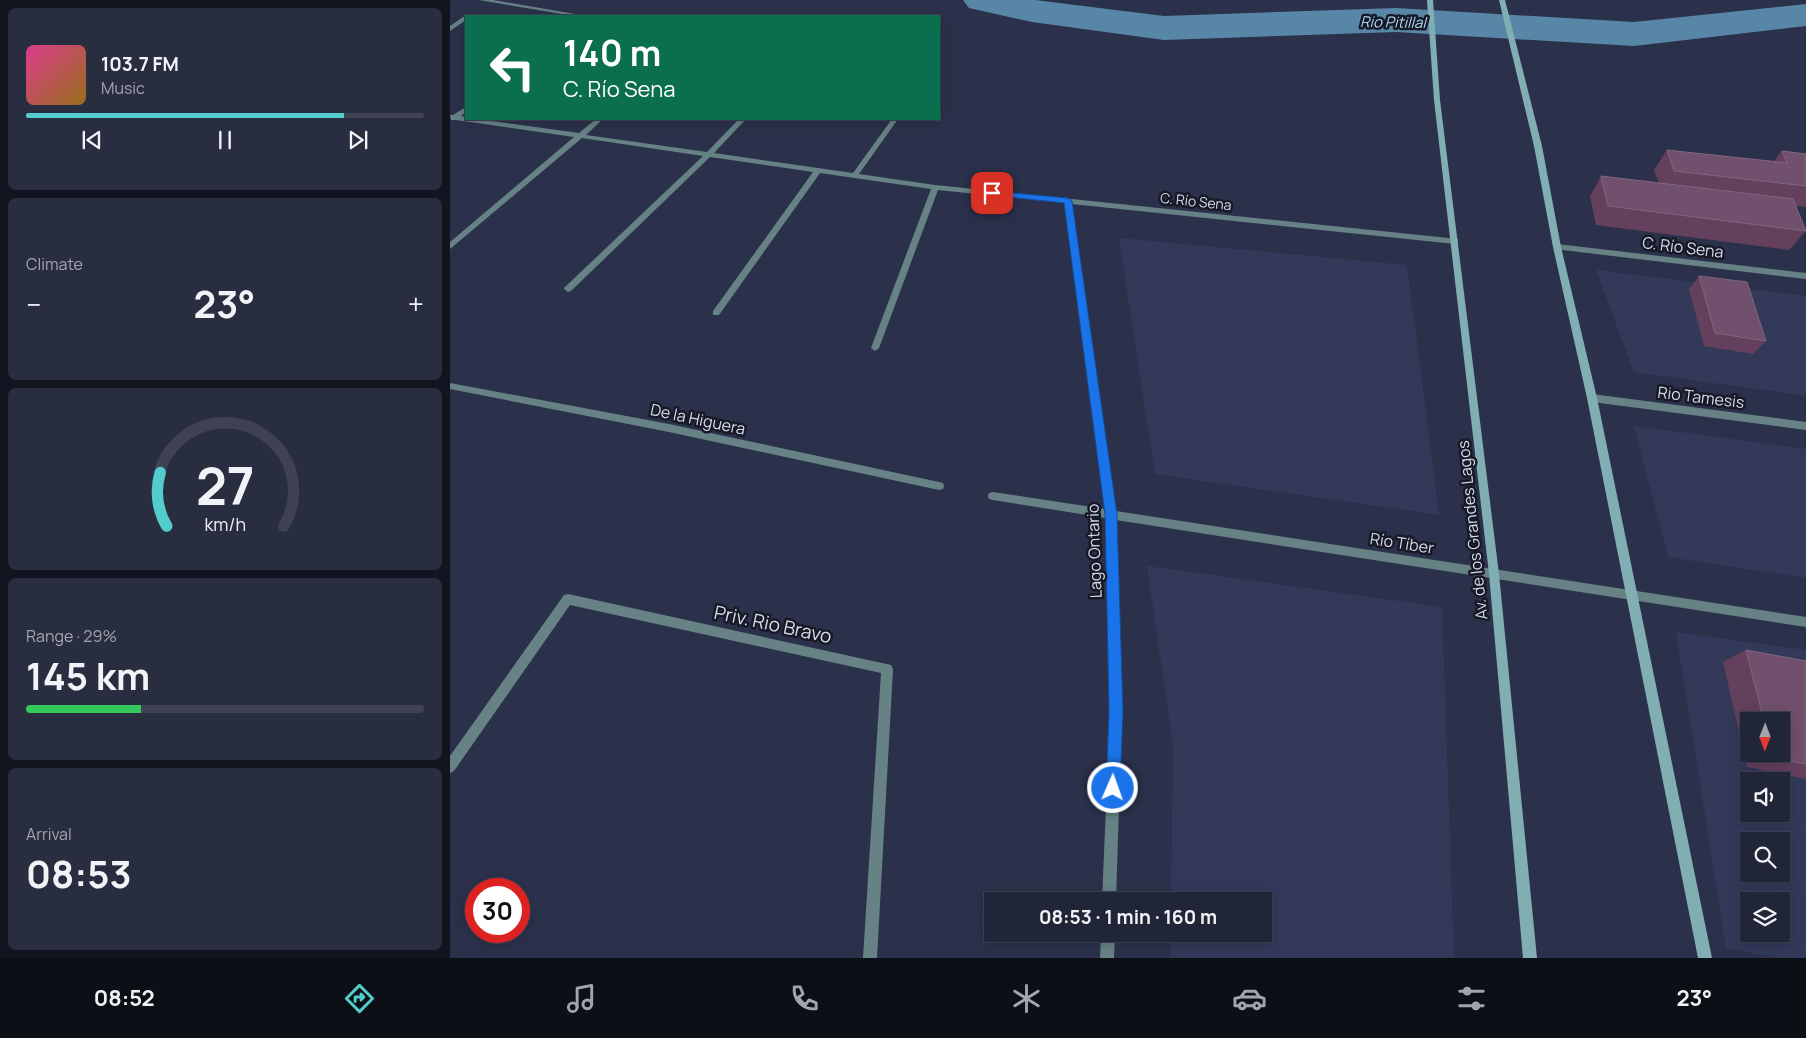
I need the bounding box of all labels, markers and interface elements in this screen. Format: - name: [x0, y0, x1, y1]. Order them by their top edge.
- water label: Rio Pitillal: [1360, 11, 1429, 33]
- text: 140 m: [563, 29, 661, 77]
- icon: left: [480, 35, 545, 100]
- text: 103.7 FM: [101, 51, 179, 77]
- text: C. Río Sena: [563, 74, 675, 104]
- text: Music: [101, 77, 145, 99]
- icon: previous: [78, 126, 106, 154]
- icon: pause: [211, 126, 239, 154]
- icon: next: [344, 126, 372, 154]
- pin: [971, 172, 1013, 214]
- icon: arrive: [978, 179, 1006, 207]
- street label: C. Río Sena: [1159, 188, 1233, 214]
- street label: C. Río Sena: [1641, 231, 1725, 263]
- text: Climate: [26, 253, 83, 275]
- text: 23°: [194, 277, 255, 329]
- text: −: [26, 285, 41, 323]
- text: +: [408, 285, 424, 323]
- street label: Rio Tamesis: [1656, 381, 1746, 413]
- street label: De la Higuera: [649, 398, 747, 440]
- street label: Av. de los Grandes Lagos: [1452, 439, 1492, 621]
- text: 27: [196, 450, 254, 521]
- street label: Lago Ontario: [1081, 503, 1107, 599]
- text: km/h: [204, 512, 246, 536]
- street label: Río Tíber: [1368, 527, 1436, 559]
- street label: Priv. Rio Bravo: [712, 599, 834, 649]
- text: Range · 29%: [26, 625, 117, 647]
- text: 145 km: [26, 649, 150, 701]
- north arrow: [1740, 712, 1790, 762]
- map controls: [1740, 712, 1790, 942]
- position arrow: [1086, 761, 1138, 813]
- button: sound: [1740, 772, 1790, 822]
- text: Arrival: [26, 823, 72, 845]
- button: search: [1740, 832, 1790, 882]
- text: 08:53: [26, 847, 132, 899]
- speed limit sign: 30: [465, 878, 530, 943]
- button: layers: [1740, 892, 1790, 942]
- text: 08:53 · 1 min · 160 m: [1039, 904, 1217, 930]
- icon: directions: [342, 981, 377, 1016]
- icon: music: [564, 981, 599, 1016]
- icon: phone: [787, 981, 822, 1016]
- icon: climate: [1009, 981, 1044, 1016]
- icon: car: [1232, 981, 1267, 1016]
- icon: filters: [1454, 981, 1489, 1016]
- text: 08:52: [94, 983, 155, 1013]
- text: 23°: [1676, 983, 1712, 1013]

